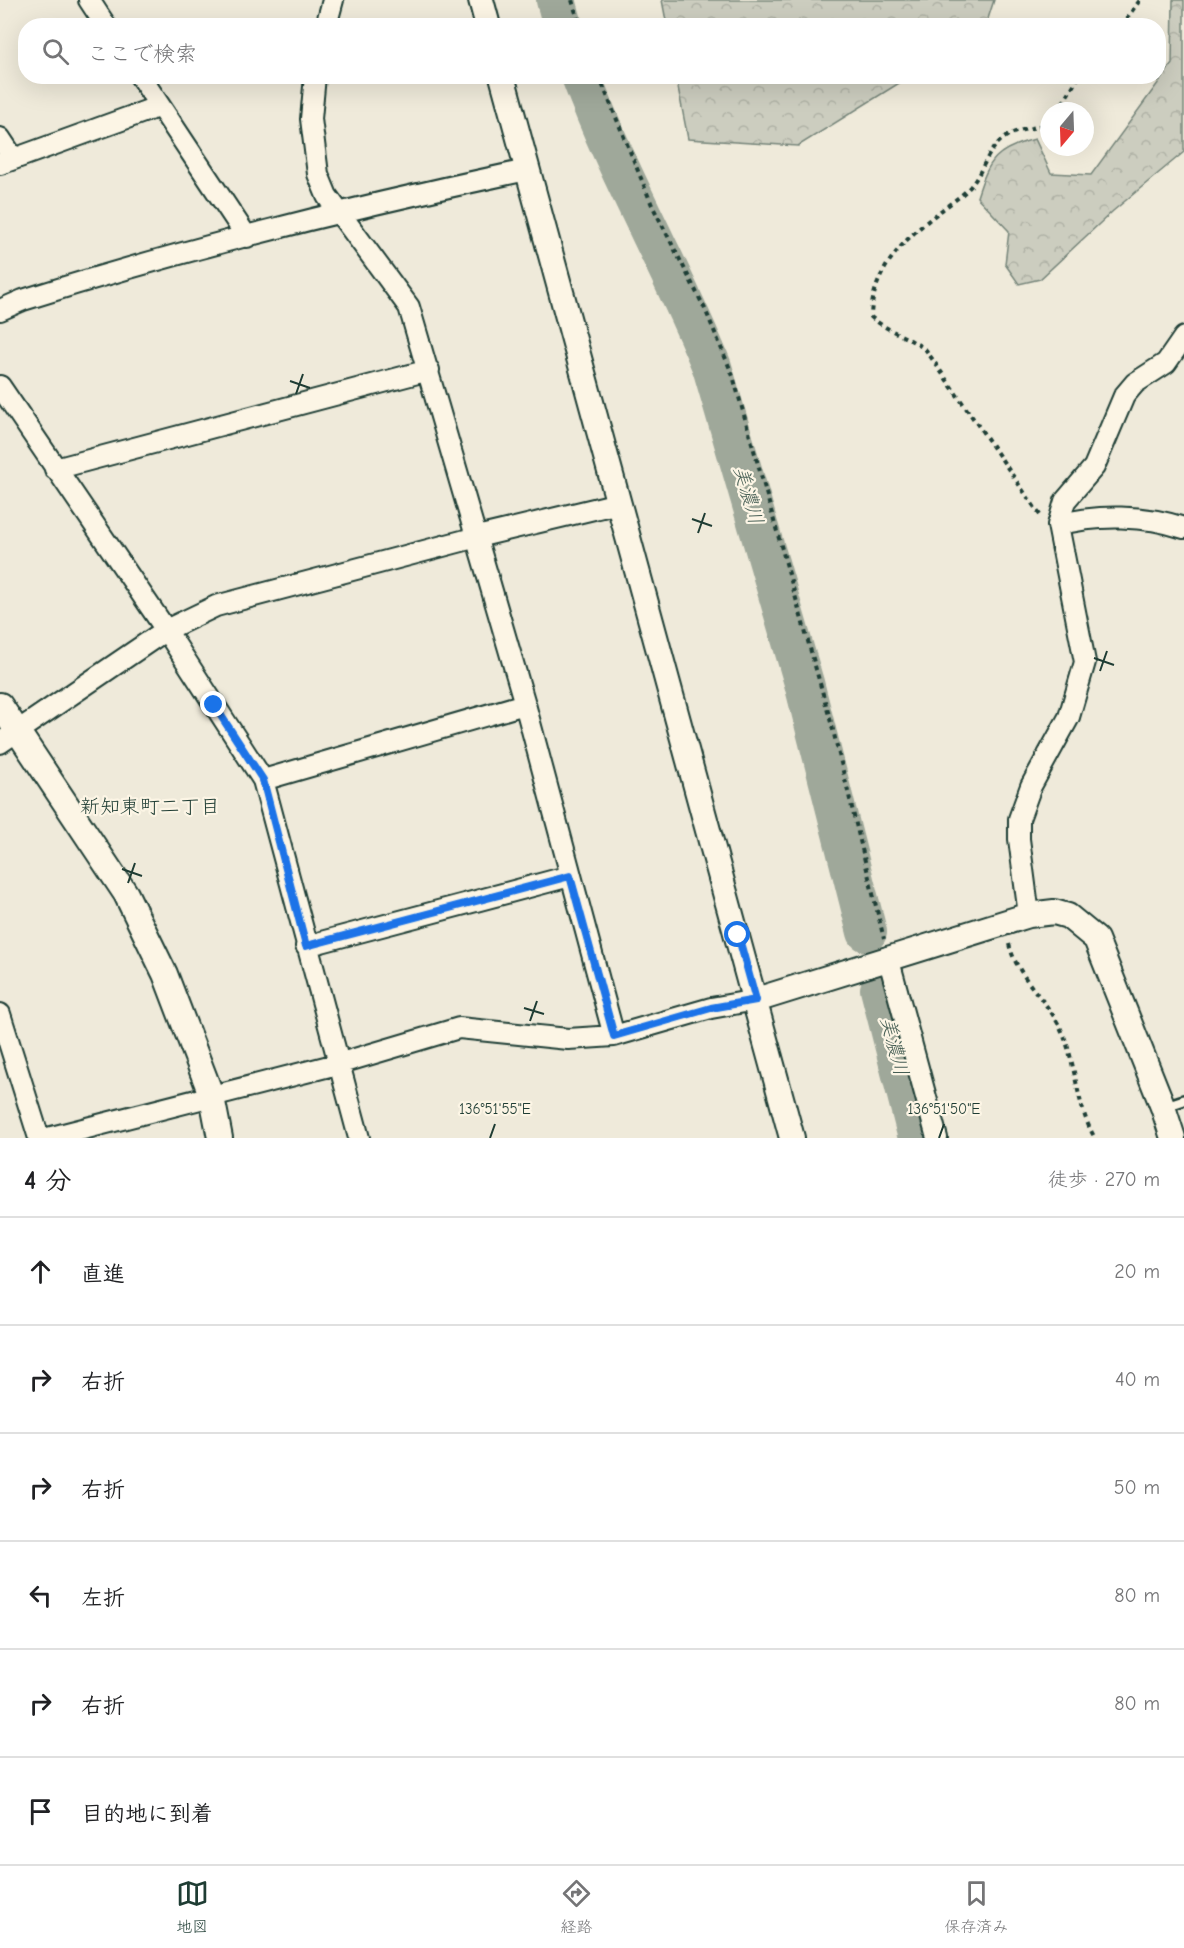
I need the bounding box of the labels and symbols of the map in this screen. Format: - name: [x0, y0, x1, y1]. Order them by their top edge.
- north arrow: [1040, 102, 1094, 156]
- water label: 美濃川: [729, 463, 768, 527]
- route end: [200, 691, 226, 717]
- district label: 新知東町二丁目: [80, 795, 220, 818]
- route start: [724, 921, 750, 947]
- water label: 美濃川: [876, 1014, 913, 1078]
- text: 136°51'55"E: [459, 1100, 531, 1118]
- text: 136°51'50"E: [908, 1100, 980, 1118]

